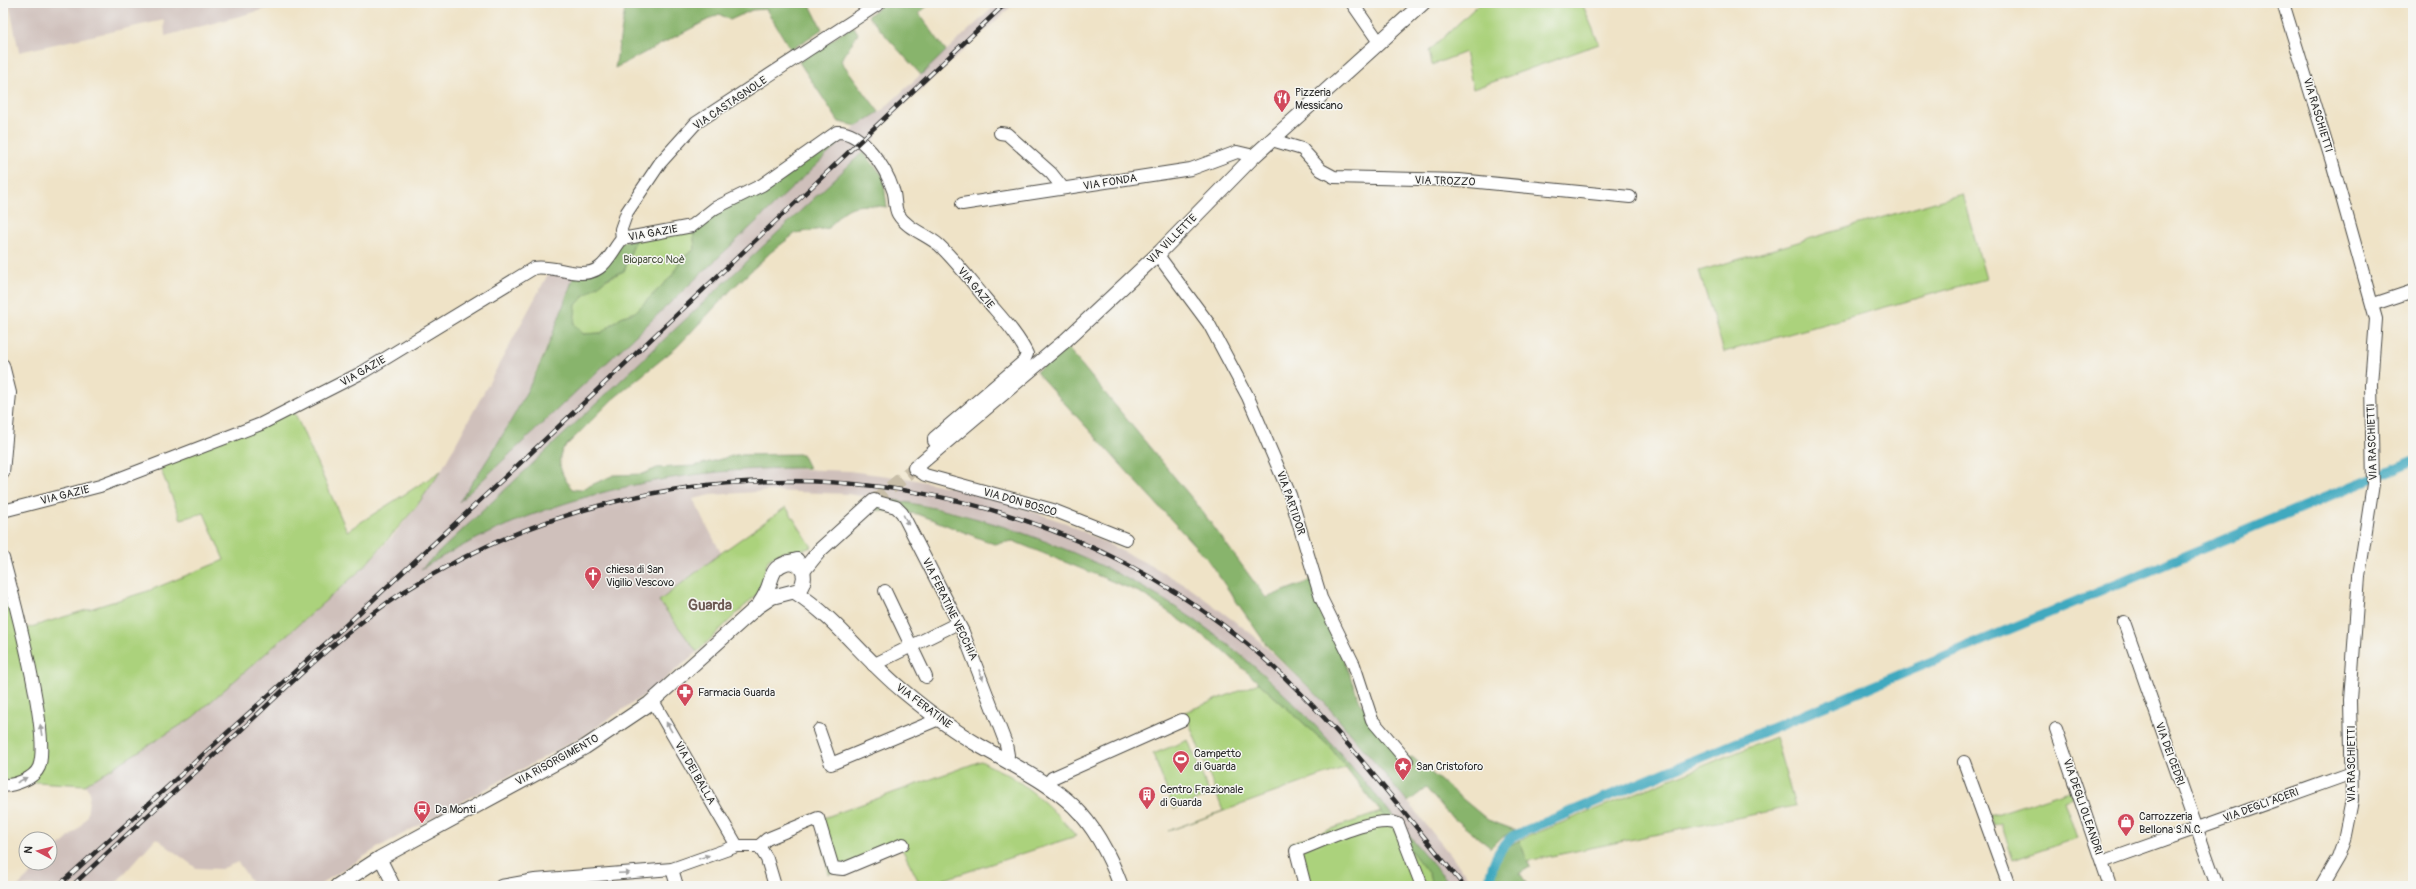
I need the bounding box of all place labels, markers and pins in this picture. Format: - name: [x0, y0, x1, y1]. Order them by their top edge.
- place label: Pizzeria Messicano: [1295, 86, 1343, 112]
- restaurant icon: Pizzeria Messicano: [1272, 88, 1292, 113]
- place label: chiesa di San Vigilio Vescovo: [606, 563, 674, 589]
- church icon: chiesa di San Vigilio Vescovo: [583, 565, 603, 590]
- pharmacy icon: Farmacia Guarda: [675, 682, 695, 707]
- place label: Farmacia Guarda: [698, 686, 775, 699]
- place label: Campetto di Guarda: [1194, 747, 1241, 773]
- sports icon: Campetto di Guarda: [1171, 749, 1191, 774]
- place icon: San Cristoforo: [1393, 756, 1413, 781]
- place label: San Cristoforo: [1416, 760, 1483, 773]
- place label: Centro Frazionale di Guarda: [1160, 783, 1244, 809]
- building icon: Centro Frazionale di Guarda: [1137, 785, 1157, 810]
- bus stop icon: Da Monti: [412, 799, 432, 824]
- place label: Da Monti: [435, 803, 476, 816]
- place label: Carrozzeria Bellona S.N.C.: [2139, 810, 2203, 836]
- shop icon: Carrozzeria Bellona S.N.C.: [2116, 812, 2136, 837]

